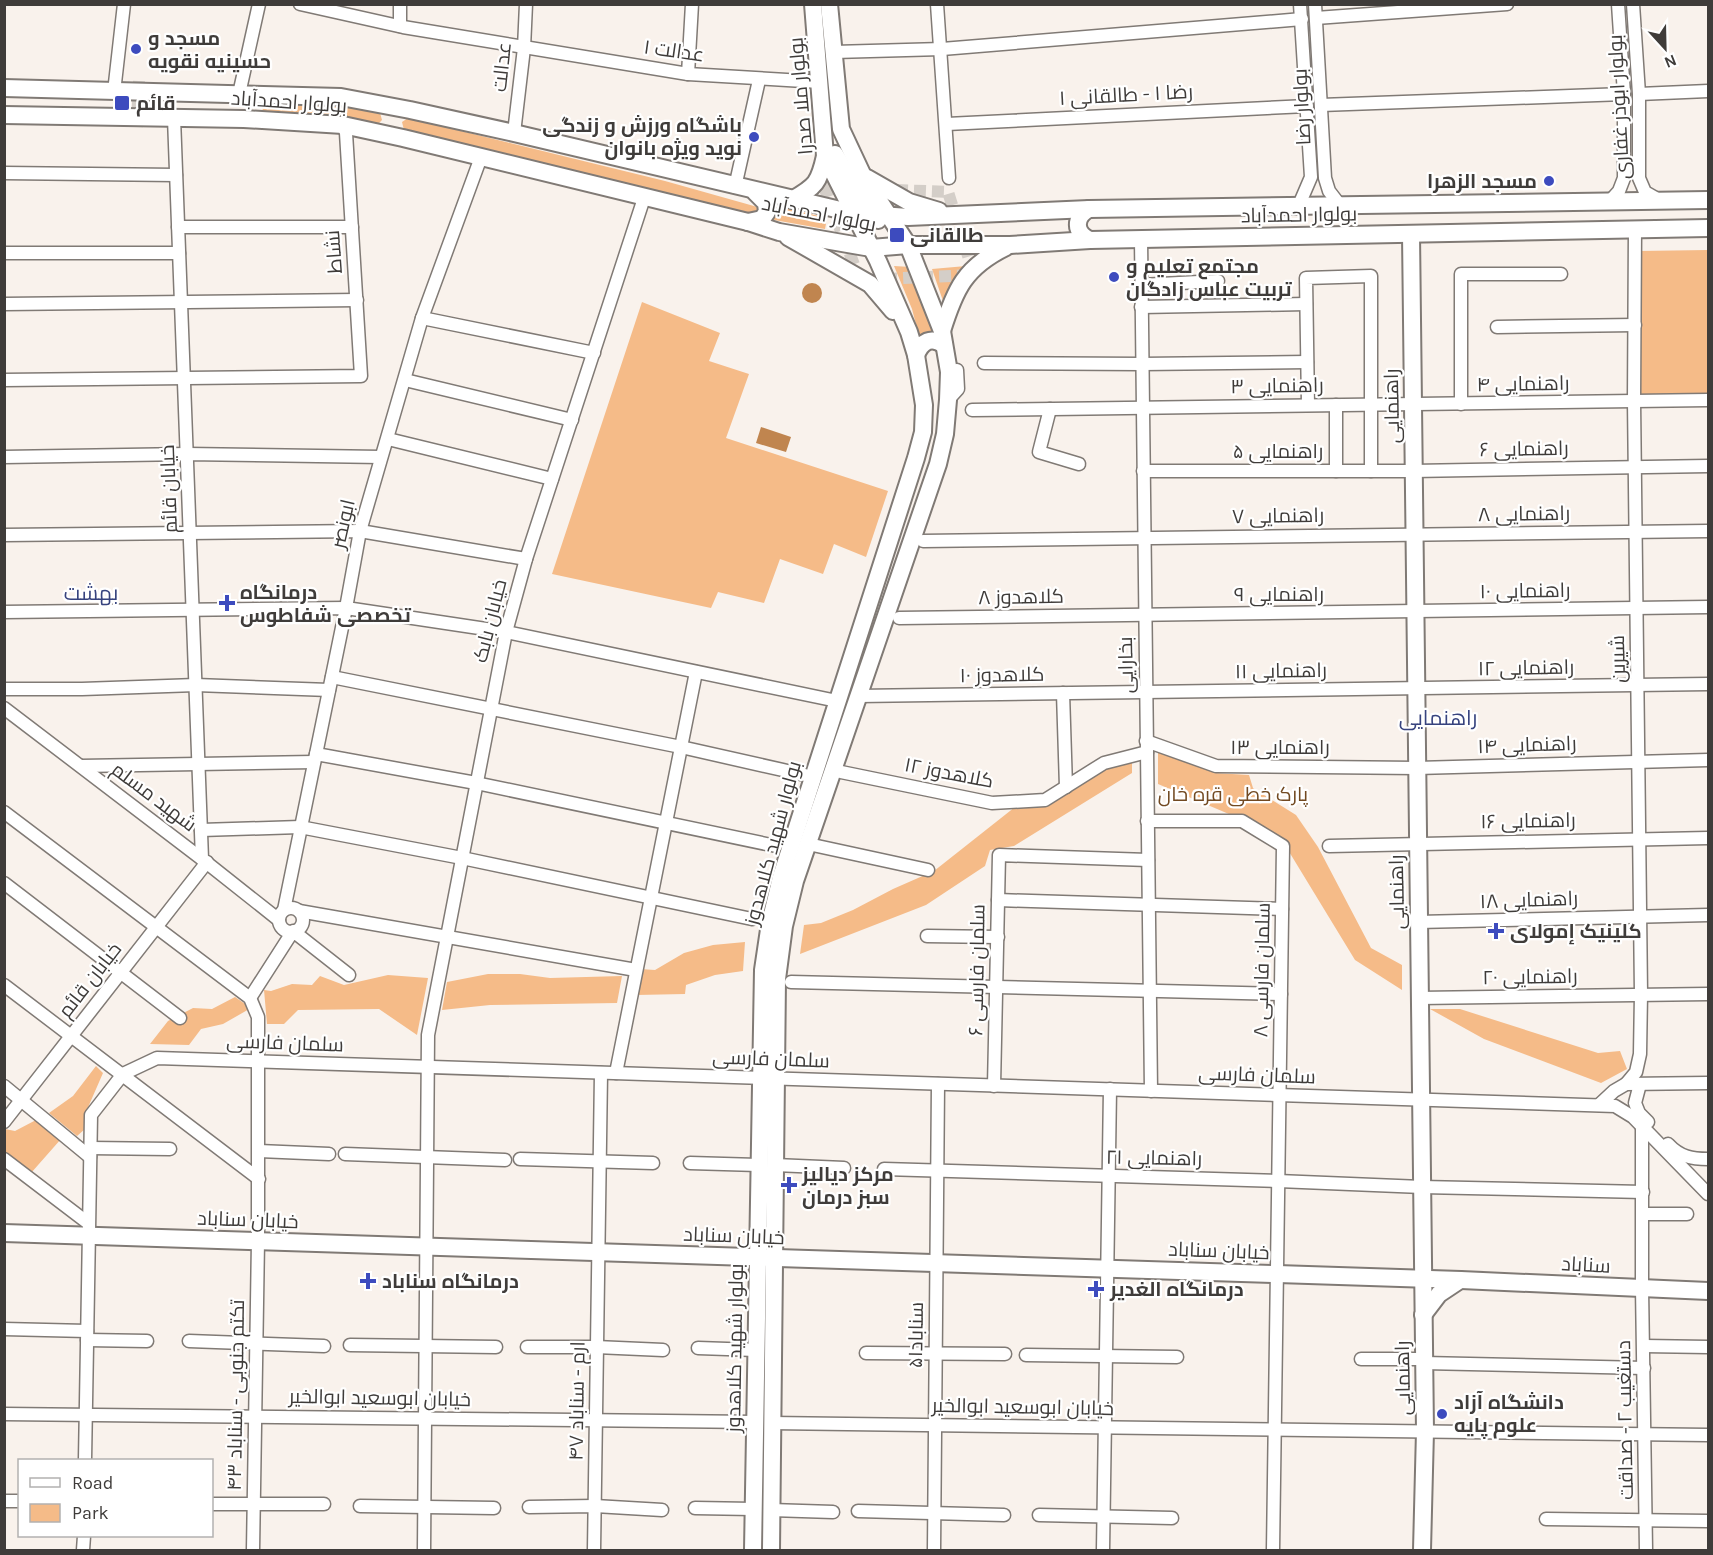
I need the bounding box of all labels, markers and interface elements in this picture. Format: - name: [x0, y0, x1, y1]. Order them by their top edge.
- north arrow: [1635, 18, 1695, 78]
- place label: مسجد و حسینیه نقویه: [148, 27, 271, 73]
- street label: بولوار ابوذر غفاری: [1604, 34, 1635, 180]
- street label: عدالت ۱: [642, 35, 706, 67]
- street label: بولوار ملا صدرا: [784, 36, 818, 156]
- street label: عدالت: [488, 41, 516, 93]
- marker: مسجد و حسینیه نقویه: [129, 42, 143, 56]
- text: N: [1662, 50, 1679, 72]
- street label: بولوار رضا: [1289, 68, 1315, 146]
- street label: رضا ۱ - طالقانی ۱: [1059, 80, 1193, 111]
- street label: بولوار احمدآباد: [230, 86, 348, 118]
- place label: قائم: [136, 92, 176, 117]
- marker: قائم: [113, 94, 131, 112]
- place label: باشگاه ورزش و زندگی نوید ویژه بانوان: [542, 114, 742, 160]
- marker: باشگاه ورزش و زندگی نوید ویژه بانوان: [747, 130, 761, 144]
- place label: مسجد الزهرا: [1427, 170, 1537, 193]
- marker: مسجد الزهرا: [1542, 174, 1556, 188]
- street label: بولوار احمدآباد: [760, 192, 878, 236]
- street label: بولوار احمدآباد: [1241, 202, 1357, 228]
- place label: طالقانی: [910, 224, 984, 247]
- marker: طالقانی: [888, 226, 906, 244]
- street label: نشاط: [321, 229, 347, 275]
- place label: مجتمع تعلیم و تربیت عباس زادگان: [1126, 255, 1292, 301]
- marker: مجتمع تعلیم و تربیت عباس زادگان: [1107, 270, 1121, 284]
- street label: راهنمایی: [1380, 368, 1405, 444]
- street label: راهنمایی ۴: [1476, 372, 1570, 397]
- street label: راهنمایی ۳: [1230, 374, 1324, 399]
- street label: راهنمایی ۶: [1479, 437, 1569, 462]
- street label: راهنمایی ۵: [1233, 440, 1323, 464]
- street label: خیابان قائم: [156, 444, 184, 534]
- street label: ابونصر: [326, 497, 360, 552]
- street label: راهنمایی ۸: [1478, 502, 1570, 527]
- street label: راهنمایی ۷: [1232, 504, 1324, 529]
- street label: خیابان بابک: [469, 577, 512, 665]
- street label: راهنمایی ۱۰: [1479, 579, 1571, 604]
- district label: بهشت: [64, 581, 118, 606]
- place label: درمانگاه تخصصی شفاطوس: [240, 581, 412, 627]
- street label: راهنمایی ۹: [1234, 583, 1324, 607]
- street label: کلاهدوز ۸: [978, 585, 1064, 609]
- marker: درمانگاه تخصصی شفاطوس: [218, 594, 236, 612]
- street label: شیرین: [1606, 635, 1631, 683]
- street label: بخارایی: [1114, 636, 1139, 694]
- street label: راهنمایی ۱۲: [1478, 656, 1574, 681]
- street label: راهنمایی ۱۱: [1235, 659, 1327, 684]
- street label: کلاهدوز ۱۰: [959, 663, 1045, 687]
- district label: راهنمایی: [1399, 706, 1477, 731]
- street label: راهنمایی ۱۴: [1477, 732, 1577, 759]
- street label: راهنمایی ۱۳: [1230, 736, 1330, 760]
- street label: کلاهدوز ۱۲: [903, 753, 995, 793]
- street label: شهید مسلم: [106, 758, 201, 838]
- street label: بولوار شهید کلاهدوز: [740, 758, 807, 929]
- park label: پارک خطی قره خان: [1158, 783, 1309, 807]
- street label: راهنمایی ۱۶: [1480, 809, 1576, 834]
- street label: راهنمایی: [1385, 854, 1410, 930]
- street label: راهنمایی ۱۸: [1479, 887, 1579, 914]
- street label: سلمان فارسی ۸: [1249, 902, 1276, 1038]
- street label: سلمان فارسی ۶: [964, 904, 991, 1036]
- place label: کلینیک إمولای: [1510, 920, 1642, 945]
- marker: کلینیک إمولای: [1487, 922, 1505, 940]
- street label: خیابان قائم: [54, 938, 128, 1023]
- street label: راهنمایی ۲۰: [1482, 965, 1578, 990]
- street label: سلمان فارسی: [226, 1029, 344, 1058]
- street label: سلمان فارسی: [712, 1045, 830, 1074]
- street label: سلمان فارسی: [1198, 1061, 1316, 1090]
- street label: راهنمایی ۲۱: [1106, 1146, 1202, 1171]
- place label: مرکز دیالیز سبز درمان: [801, 1163, 894, 1209]
- marker: مرکز دیالیز سبز درمان: [780, 1176, 798, 1194]
- street label: خیابان سناباد: [197, 1207, 299, 1234]
- street label: خیابان سناباد: [683, 1223, 785, 1250]
- street label: خیابان سناباد: [1168, 1238, 1270, 1265]
- street label: سناباد: [1561, 1252, 1611, 1278]
- street label: بولوار شهید کلاهدوز: [722, 1263, 749, 1434]
- place label: درمانگاه سناباد: [382, 1270, 519, 1293]
- marker: درمانگاه سناباد: [359, 1272, 377, 1290]
- place label: درمانگاه الغدیر: [1109, 1278, 1244, 1301]
- marker: درمانگاه الغدیر: [1087, 1280, 1105, 1298]
- street label: تکتم جنوبی - سناباد ۴۳: [223, 1299, 251, 1491]
- street label: سناباد۵۱: [904, 1302, 928, 1368]
- street label: راهنمایی: [1391, 1340, 1416, 1416]
- street label: دستغیب ۲ - صداقت: [1612, 1340, 1638, 1500]
- street label: ارم - سناباد ۴۷: [564, 1341, 592, 1461]
- street label: خیابان ابوسعید ابوالخیر: [288, 1385, 471, 1412]
- place label: دانشگاه آزاد علوم پایه: [1454, 1391, 1564, 1439]
- street label: خیابان ابوسعید ابوالخیر: [931, 1394, 1114, 1421]
- marker: دانشگاه آزاد علوم پایه: [1435, 1407, 1449, 1421]
- legend: [18, 1459, 213, 1537]
- text: Road: [72, 1472, 113, 1494]
- text: Park: [72, 1502, 109, 1524]

